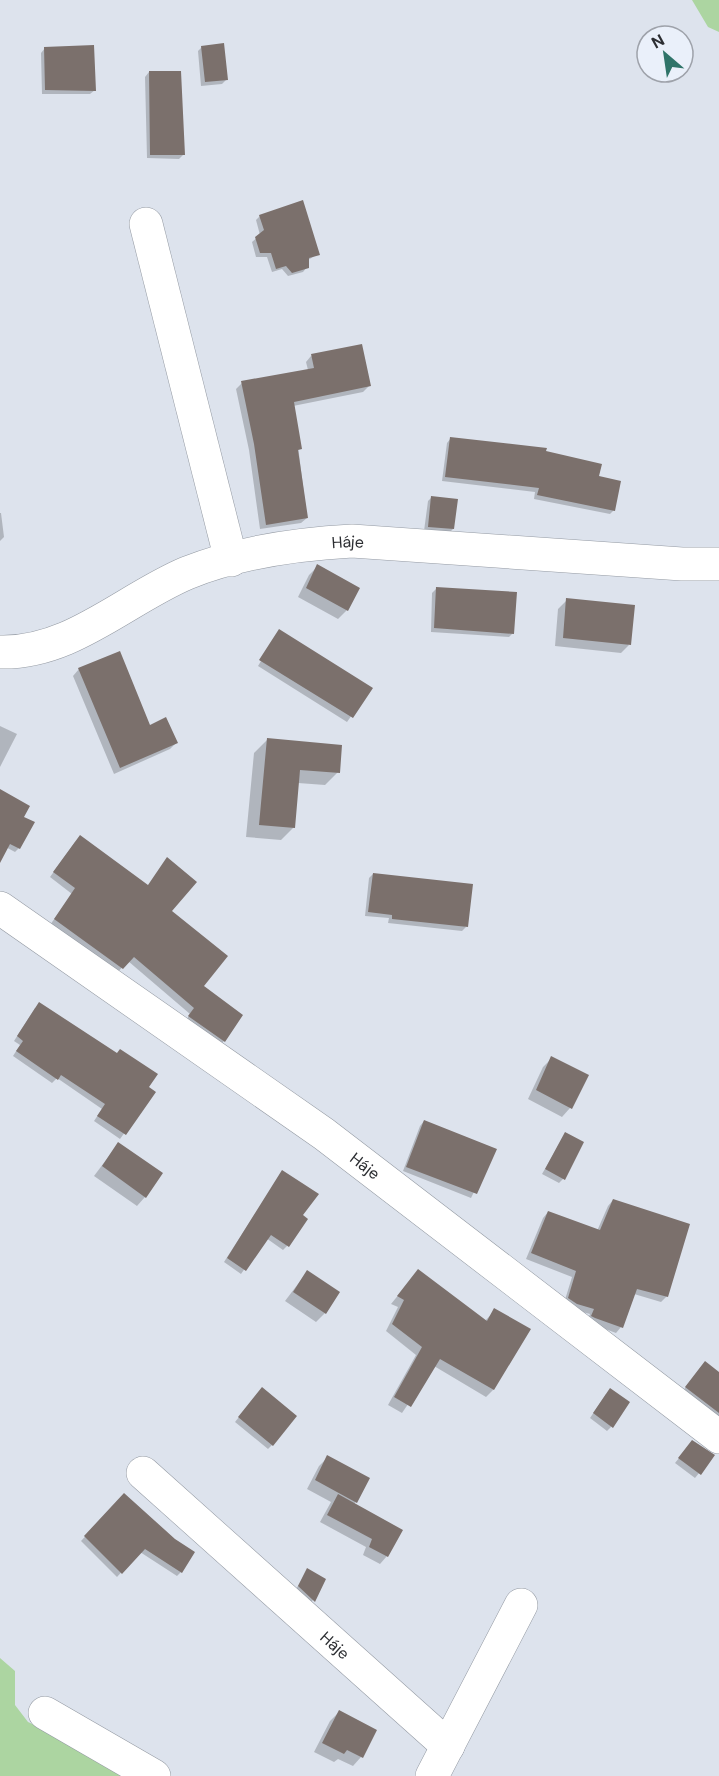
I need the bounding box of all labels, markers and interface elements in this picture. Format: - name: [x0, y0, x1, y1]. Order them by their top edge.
- north arrow: [635, 24, 695, 84]
- text: N: [648, 29, 668, 53]
- street label: Háje: [331, 531, 365, 553]
- street label: Háje: [346, 1148, 384, 1184]
- street label: Háje: [316, 1627, 354, 1664]

